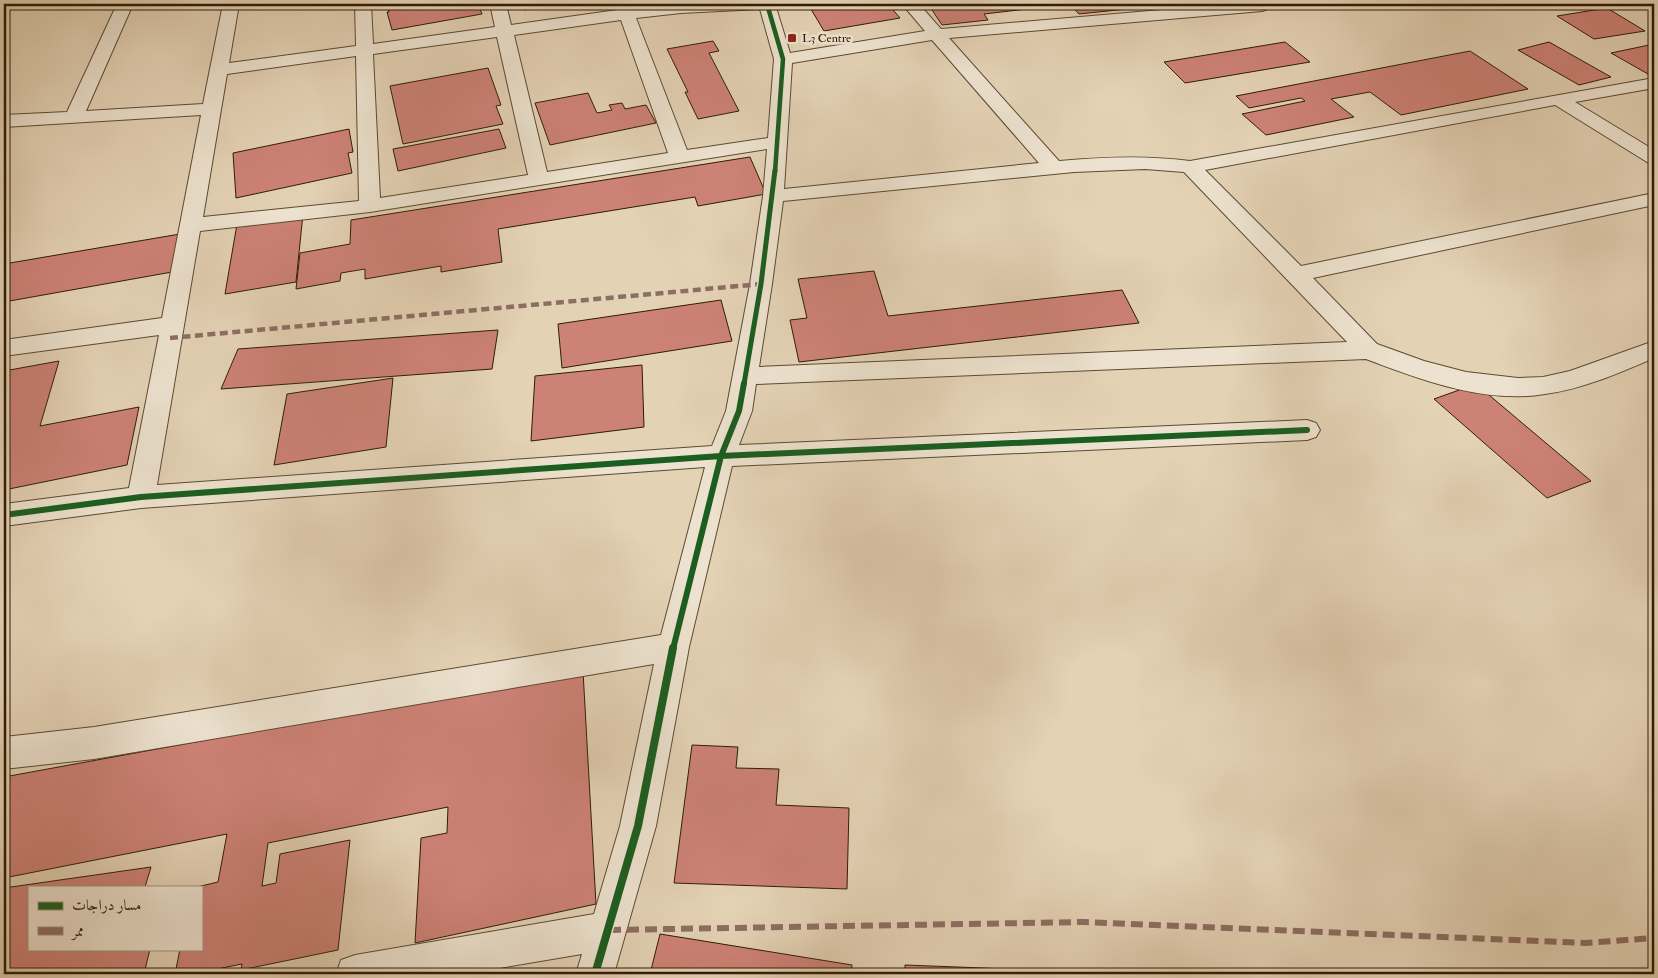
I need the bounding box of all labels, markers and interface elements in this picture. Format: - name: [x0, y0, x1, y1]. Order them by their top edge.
- place label: L3 Centre: [802, 31, 851, 46]
- marker: L3 Centre: [786, 32, 798, 44]
- legend: [28, 886, 202, 950]
- text: مسار دراجات: [72, 896, 141, 915]
- text: ممر: [70, 922, 84, 941]

